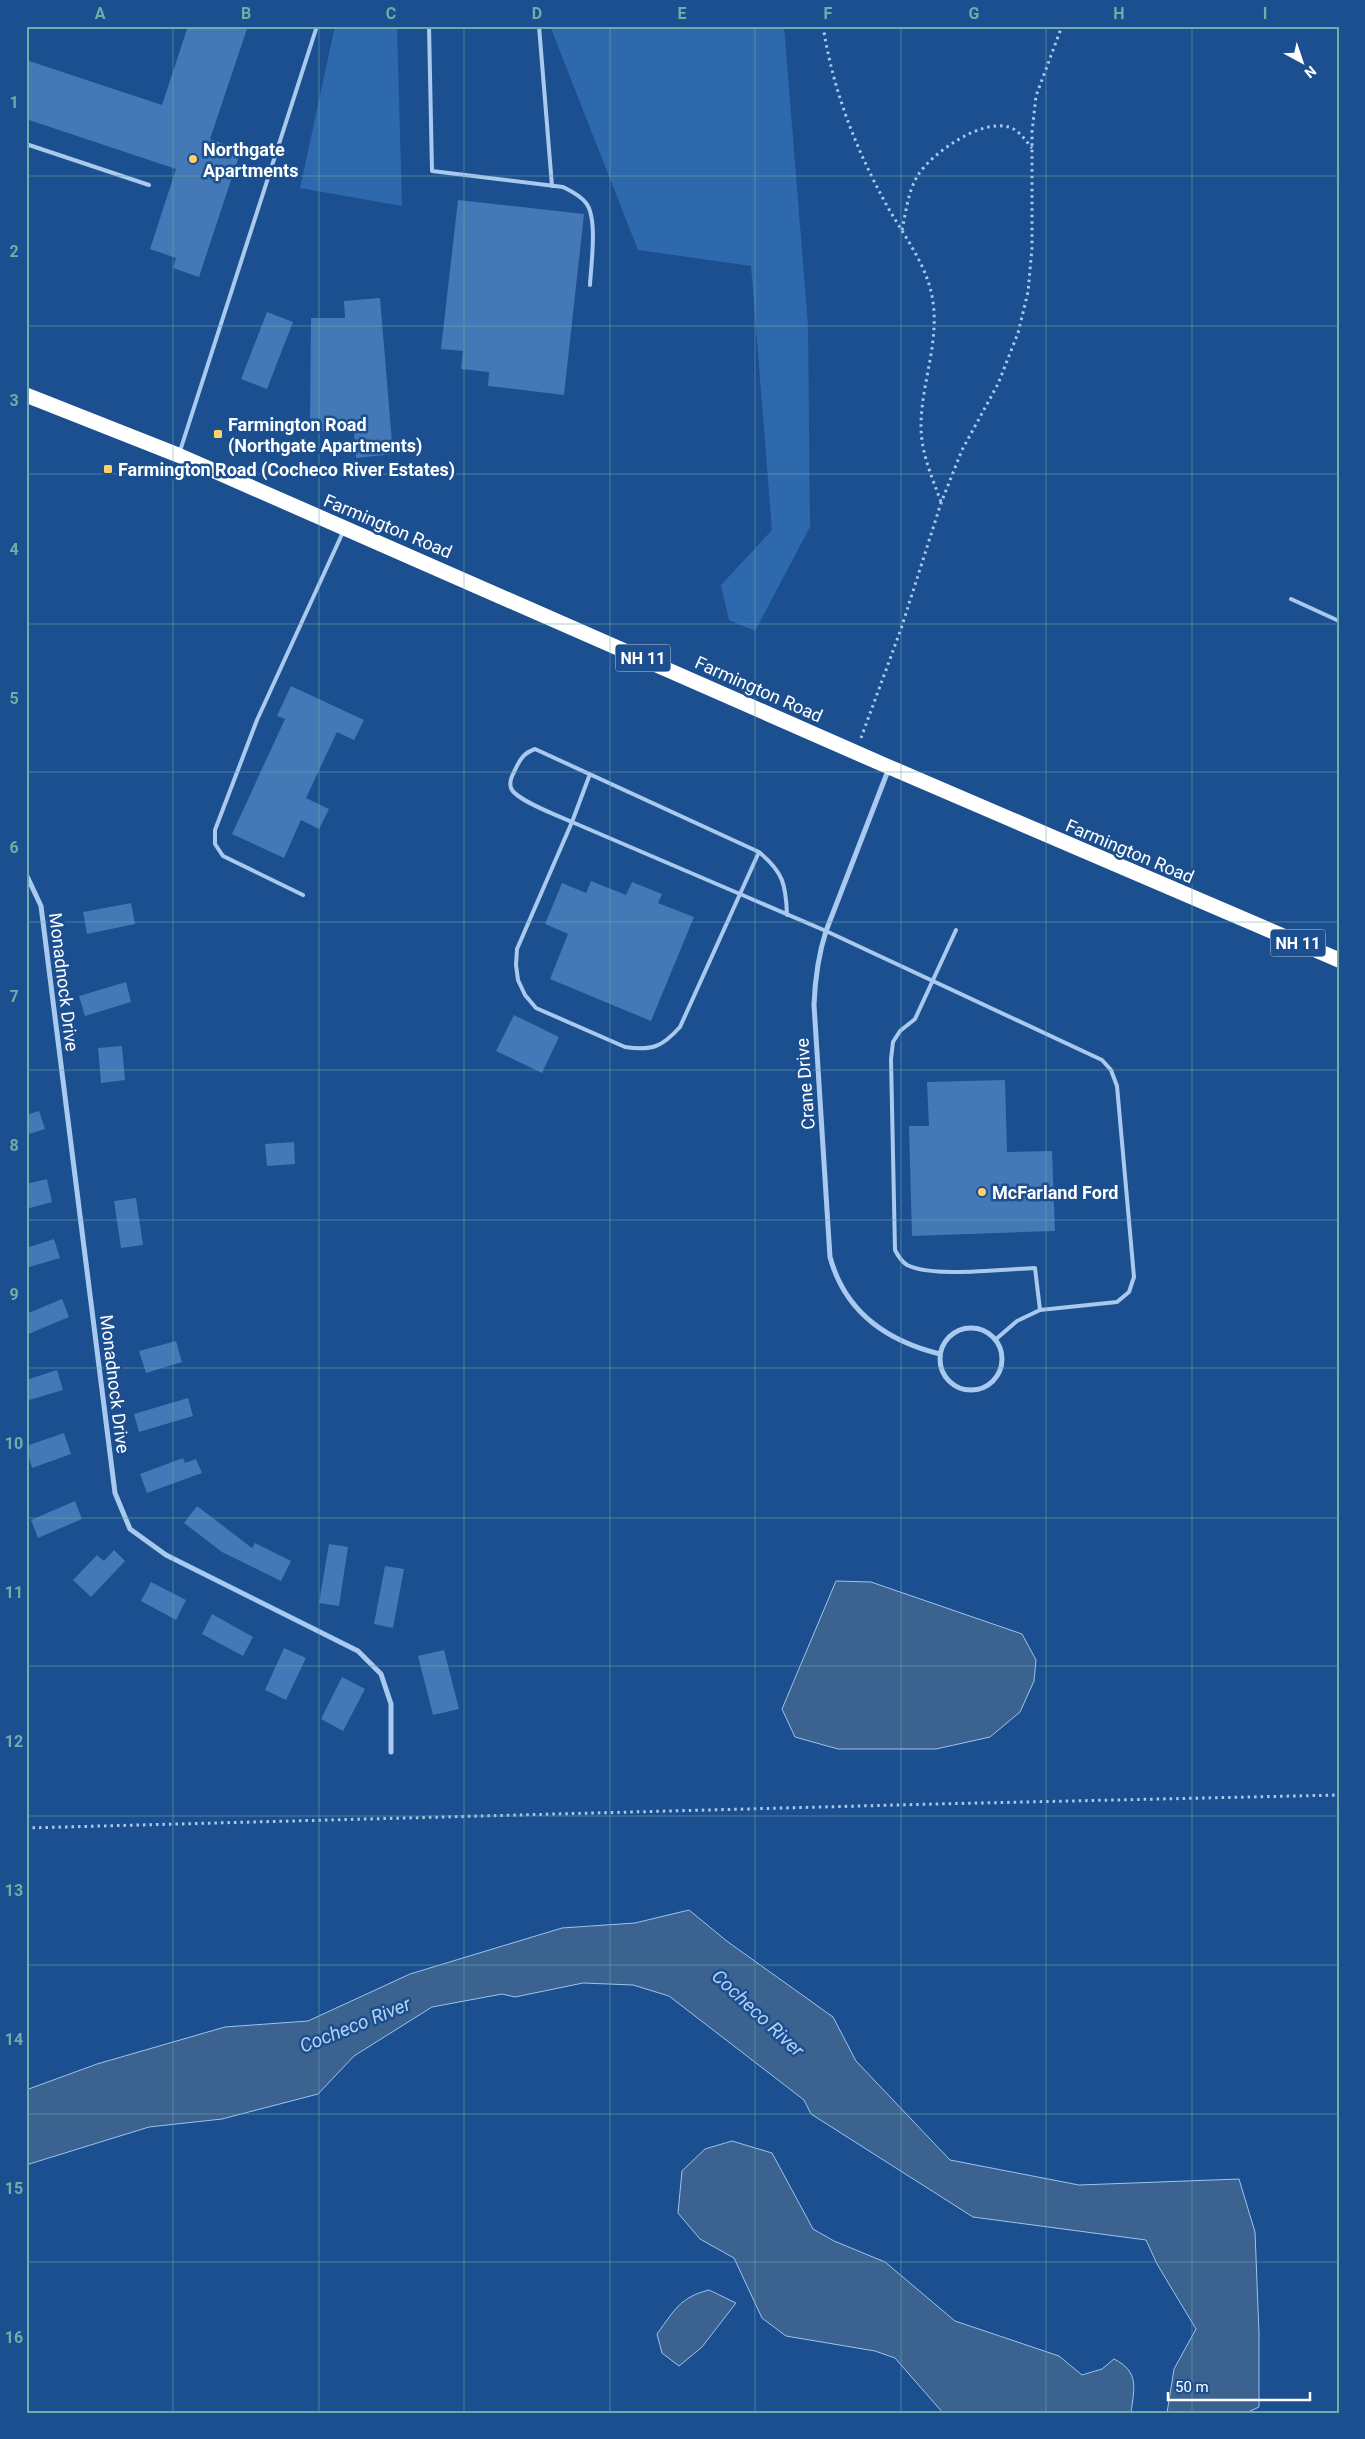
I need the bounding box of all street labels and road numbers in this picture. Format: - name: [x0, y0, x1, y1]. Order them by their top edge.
- street label: Farmington Road: [321, 489, 455, 563]
- road number: NH 11: [616, 644, 670, 671]
- street label: Farmington Road: [692, 651, 826, 727]
- street label: Farmington Road: [1063, 814, 1197, 888]
- street label: Monadnock Drive: [45, 911, 83, 1053]
- road number: NH 11: [1270, 930, 1326, 956]
- street label: Crane Drive: [791, 1038, 819, 1130]
- street label: Monadnock Drive: [96, 1313, 134, 1455]

